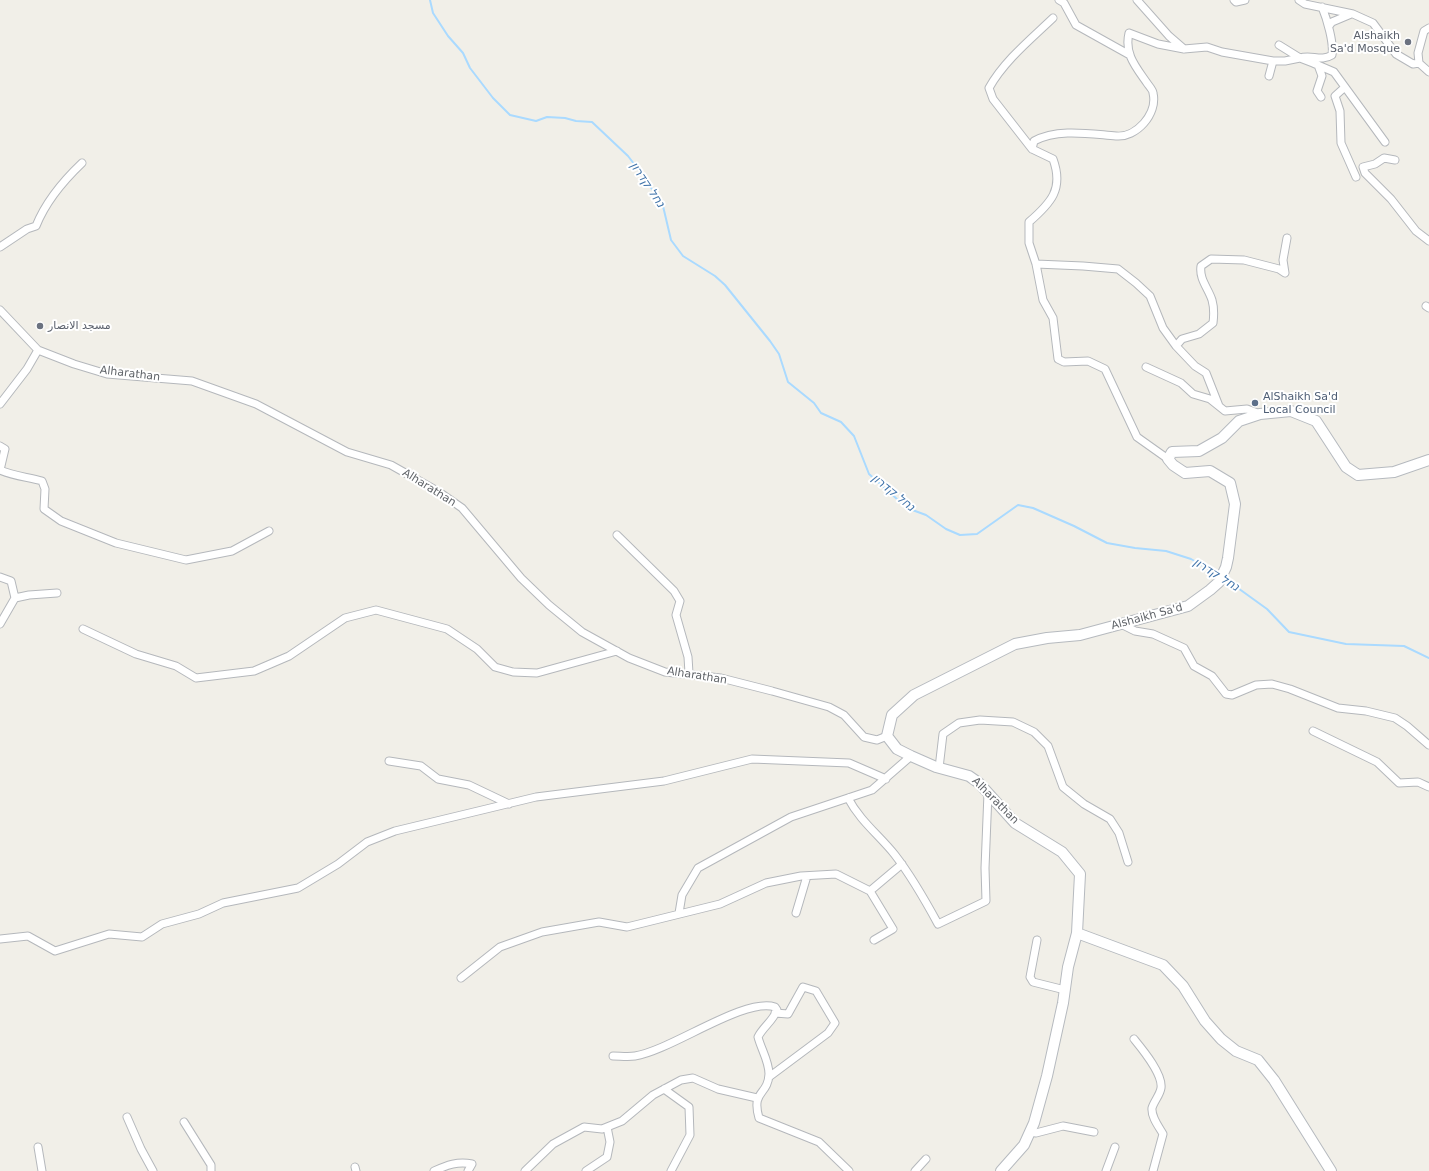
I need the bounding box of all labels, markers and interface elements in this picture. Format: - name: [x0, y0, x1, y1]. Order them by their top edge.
- place label: Alshaikh Sa'd Mosque: [1330, 29, 1400, 55]
- marker: Alshaikh Sa'd Mosque: [1403, 37, 1413, 47]
- water label: נחל קדרון: [627, 160, 667, 210]
- place label: مسجد الانصار: [48, 319, 111, 333]
- marker: مسجد الانصار: [35, 321, 45, 331]
- street label: Alharathan: [99, 364, 161, 384]
- place label: AlShaikh Sa'd Local Council: [1263, 390, 1338, 416]
- marker: AlShaikh Sa'd Local Council: [1250, 398, 1260, 408]
- street label: Alharathan: [400, 466, 458, 510]
- water label: נחל קדרון: [868, 471, 918, 515]
- water label: נחל קדרון: [1190, 555, 1242, 595]
- street label: Alshaikh Sa'd: [1110, 601, 1184, 633]
- street label: Alharathan: [666, 665, 728, 687]
- street label: Alharathan: [969, 775, 1021, 827]

